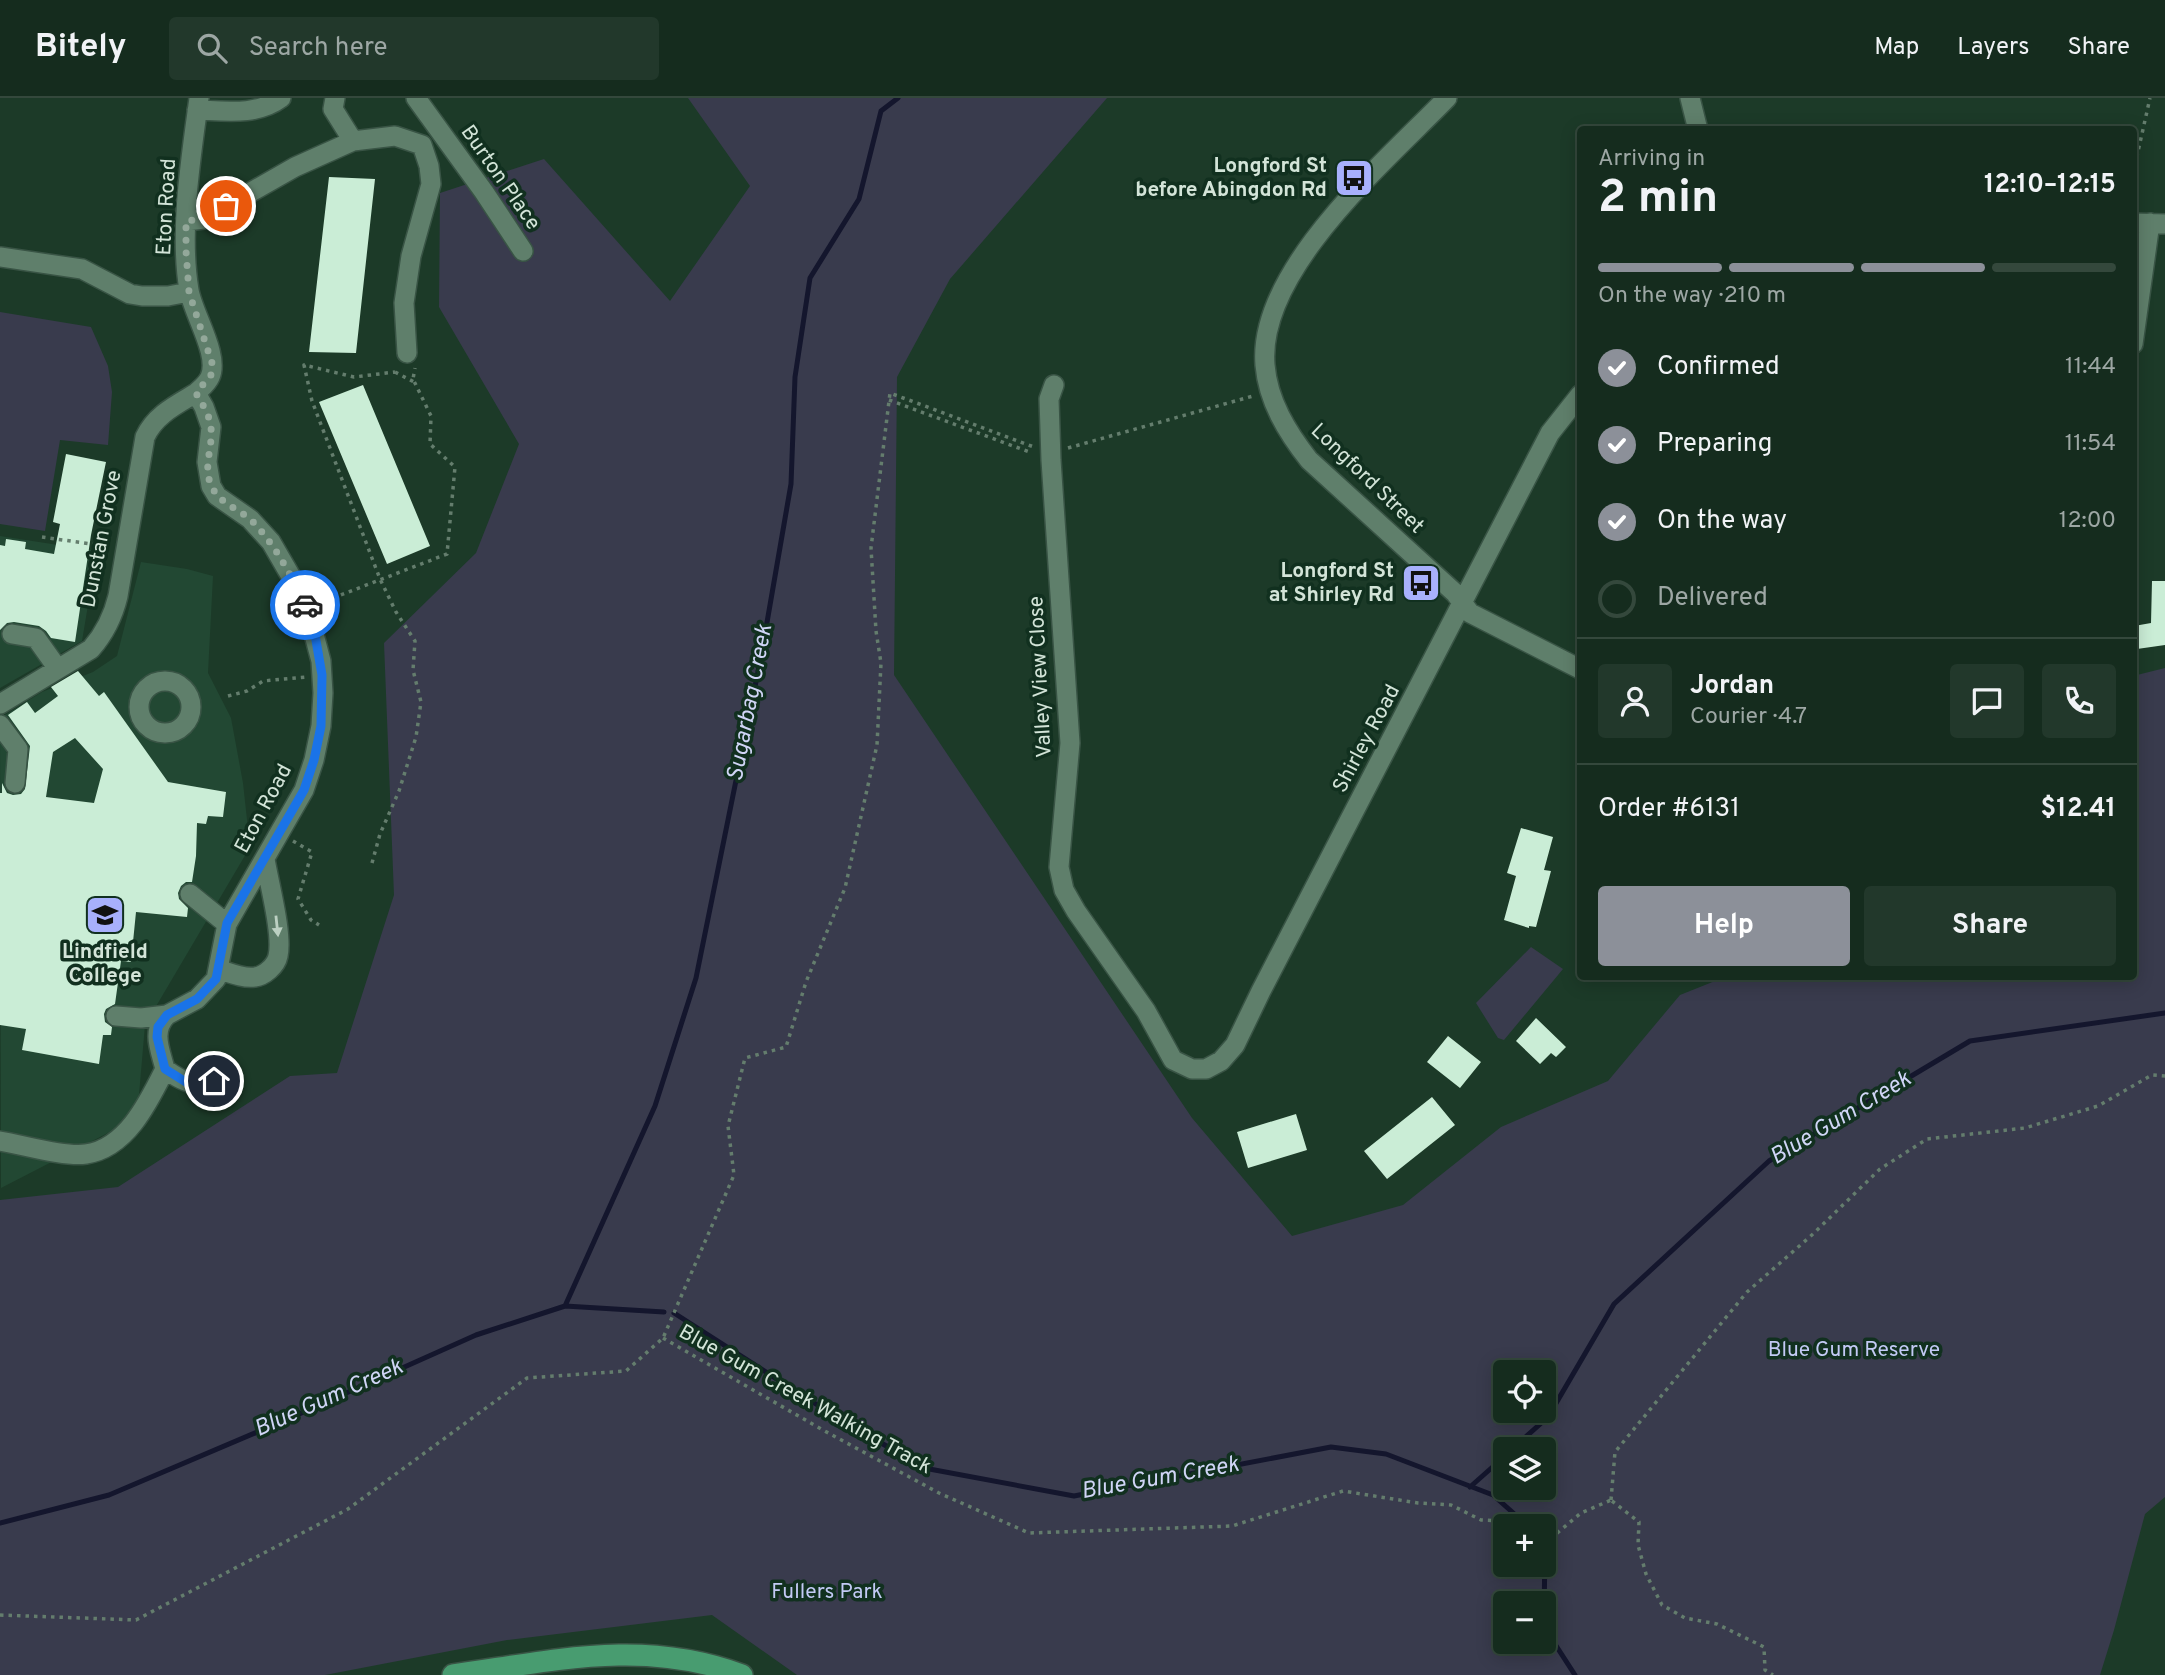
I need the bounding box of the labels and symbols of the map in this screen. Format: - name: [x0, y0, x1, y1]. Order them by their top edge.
- street label: Burton Place: [454, 120, 546, 236]
- place label: Longford St before Abingdon Rd: [1135, 153, 1327, 204]
- bus stop icon: Longford St before Abingdon Rd: [1333, 157, 1375, 199]
- street label: Eton Road: [151, 158, 183, 256]
- pin: [196, 176, 256, 236]
- street label: Longford Street: [1305, 418, 1429, 540]
- street label: Dunstan Grove: [75, 468, 129, 610]
- place label: Longford St at Shirley Rd: [1269, 558, 1394, 609]
- bus stop icon: Longford St at Shirley Rd: [1400, 562, 1442, 604]
- courier: [270, 570, 340, 640]
- street label: Valley View Close: [1023, 595, 1059, 759]
- water label: Sugarbag Creek: [722, 622, 780, 784]
- street label: Shirley Road: [1327, 680, 1407, 798]
- street label: Eton Road: [229, 760, 299, 858]
- school or university icon: Lindfield College: [84, 894, 126, 936]
- one-way arrow: [271, 916, 282, 938]
- place label: Lindfield College: [62, 939, 148, 990]
- pin: [184, 1051, 244, 1111]
- water label: Blue Gum Creek: [1765, 1065, 1917, 1173]
- street label: Blue Gum Creek Walking Track: [674, 1319, 936, 1481]
- park label: Blue Gum Reserve: [1768, 1337, 1940, 1364]
- water label: Blue Gum Creek: [250, 1353, 408, 1445]
- water label: Blue Gum Creek: [1079, 1451, 1242, 1507]
- park label: Fullers Park: [771, 1579, 883, 1606]

